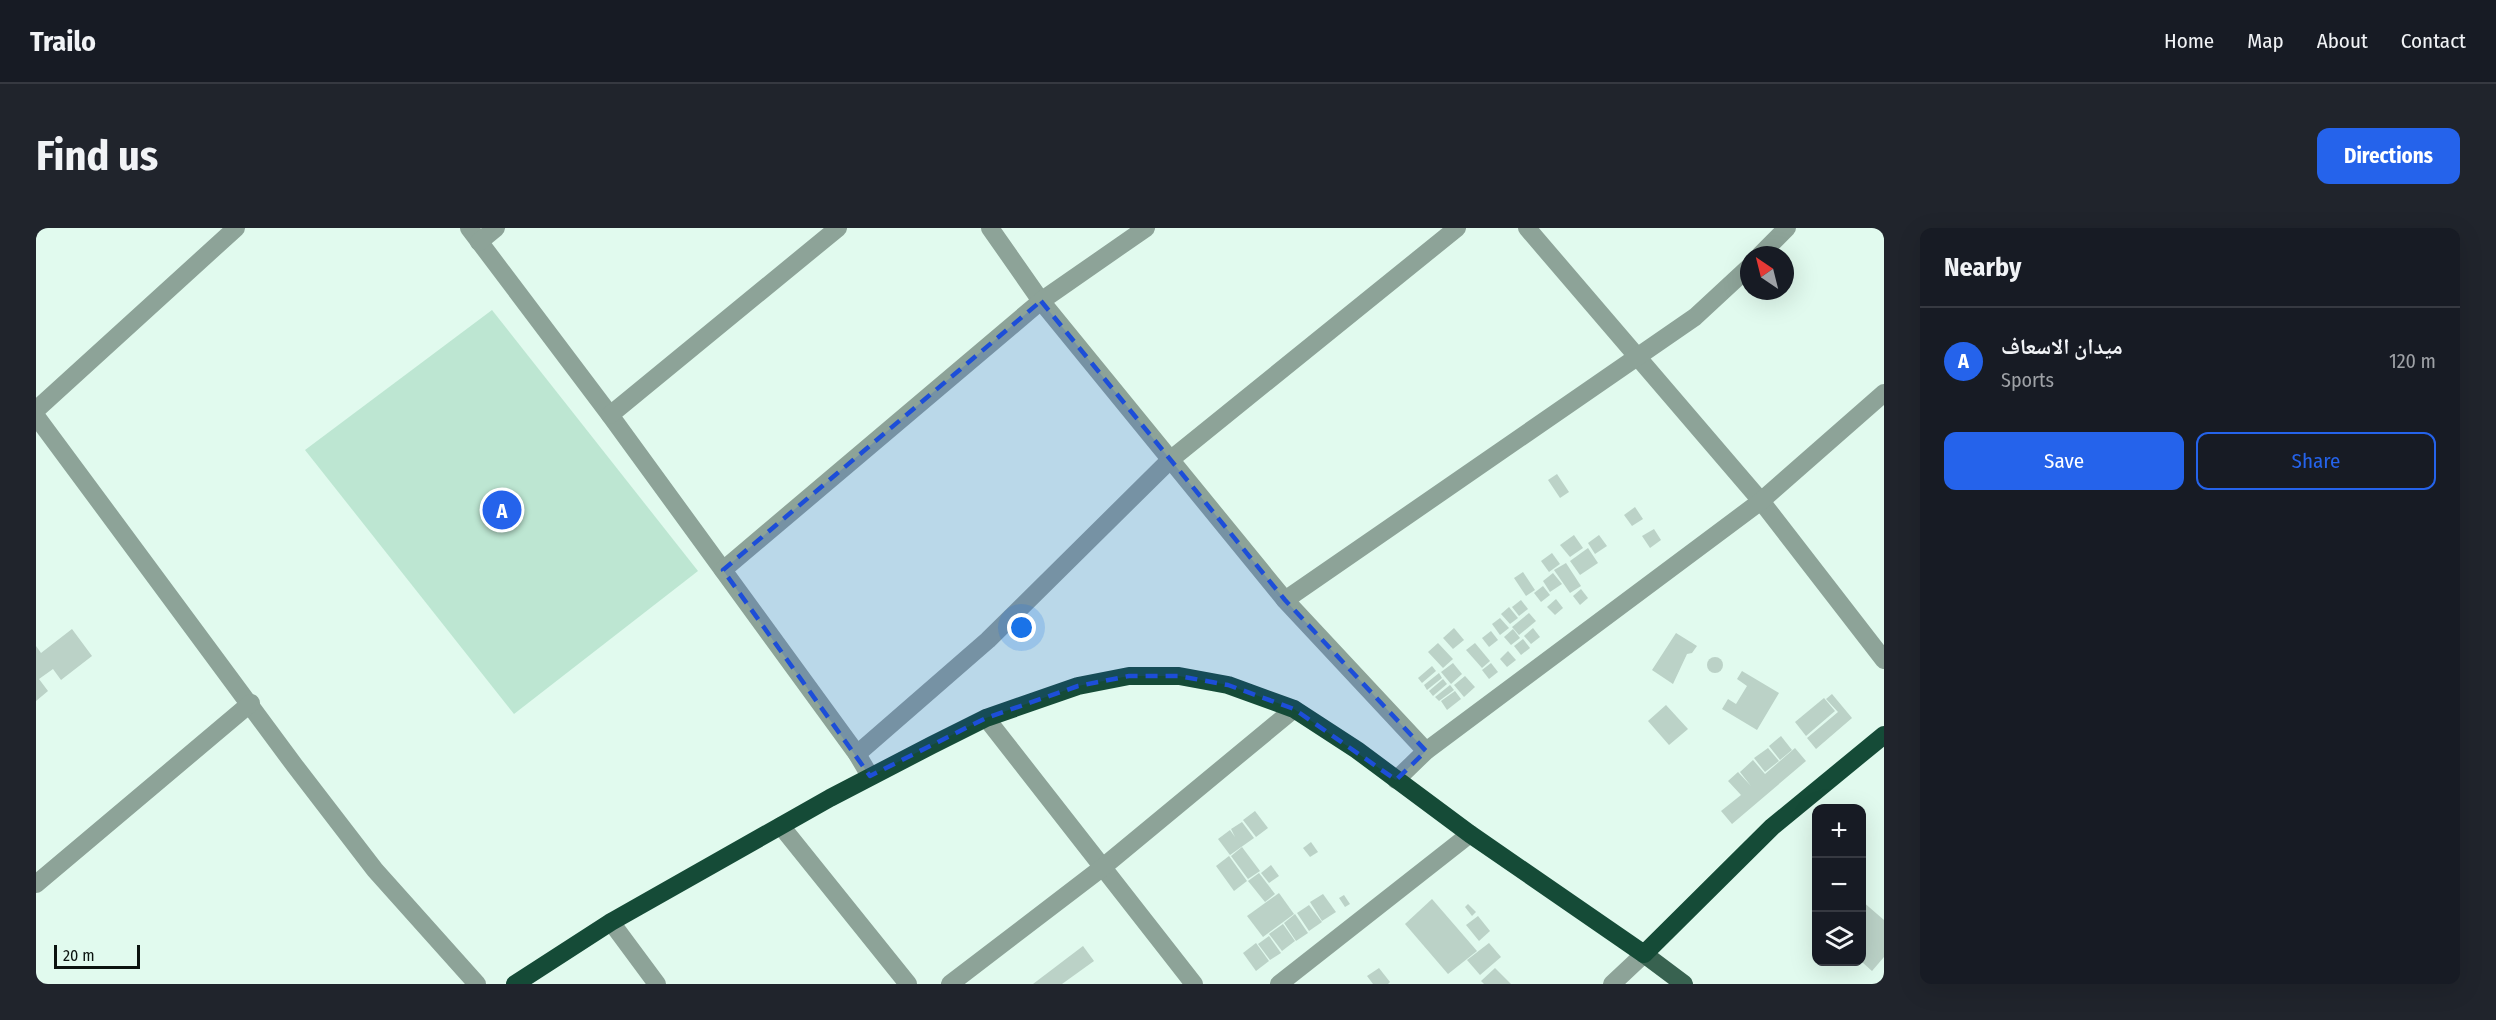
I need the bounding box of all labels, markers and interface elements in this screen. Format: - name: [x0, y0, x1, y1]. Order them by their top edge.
- text: Trailo: [30, 25, 96, 58]
- text: Home: [2164, 28, 2214, 54]
- text: Map: [2247, 28, 2284, 54]
- text: About: [2317, 28, 2368, 54]
- text: Contact: [2401, 28, 2466, 54]
- button: Directions: [2317, 128, 2460, 184]
- text: Find us: [36, 131, 158, 181]
- north arrow: [1740, 246, 1794, 300]
- text: Nearby: [1944, 252, 2021, 283]
- text: ميدان الاسعاف: [2001, 333, 2123, 360]
- text: A: [1958, 349, 1969, 373]
- text: 120 m: [2389, 349, 2436, 373]
- text: Sports: [2001, 368, 2054, 392]
- button: Save: [1944, 432, 2184, 490]
- button: Share: [2196, 432, 2436, 490]
- pin: A: [482, 488, 522, 532]
- your location: [1007, 613, 1036, 642]
- map controls: [1812, 804, 1866, 966]
- button: +: [1812, 804, 1866, 858]
- button: −: [1812, 858, 1866, 912]
- button: layers: [1812, 912, 1866, 966]
- scale bar: [54, 942, 140, 970]
- text: 20 m: [63, 946, 94, 965]

